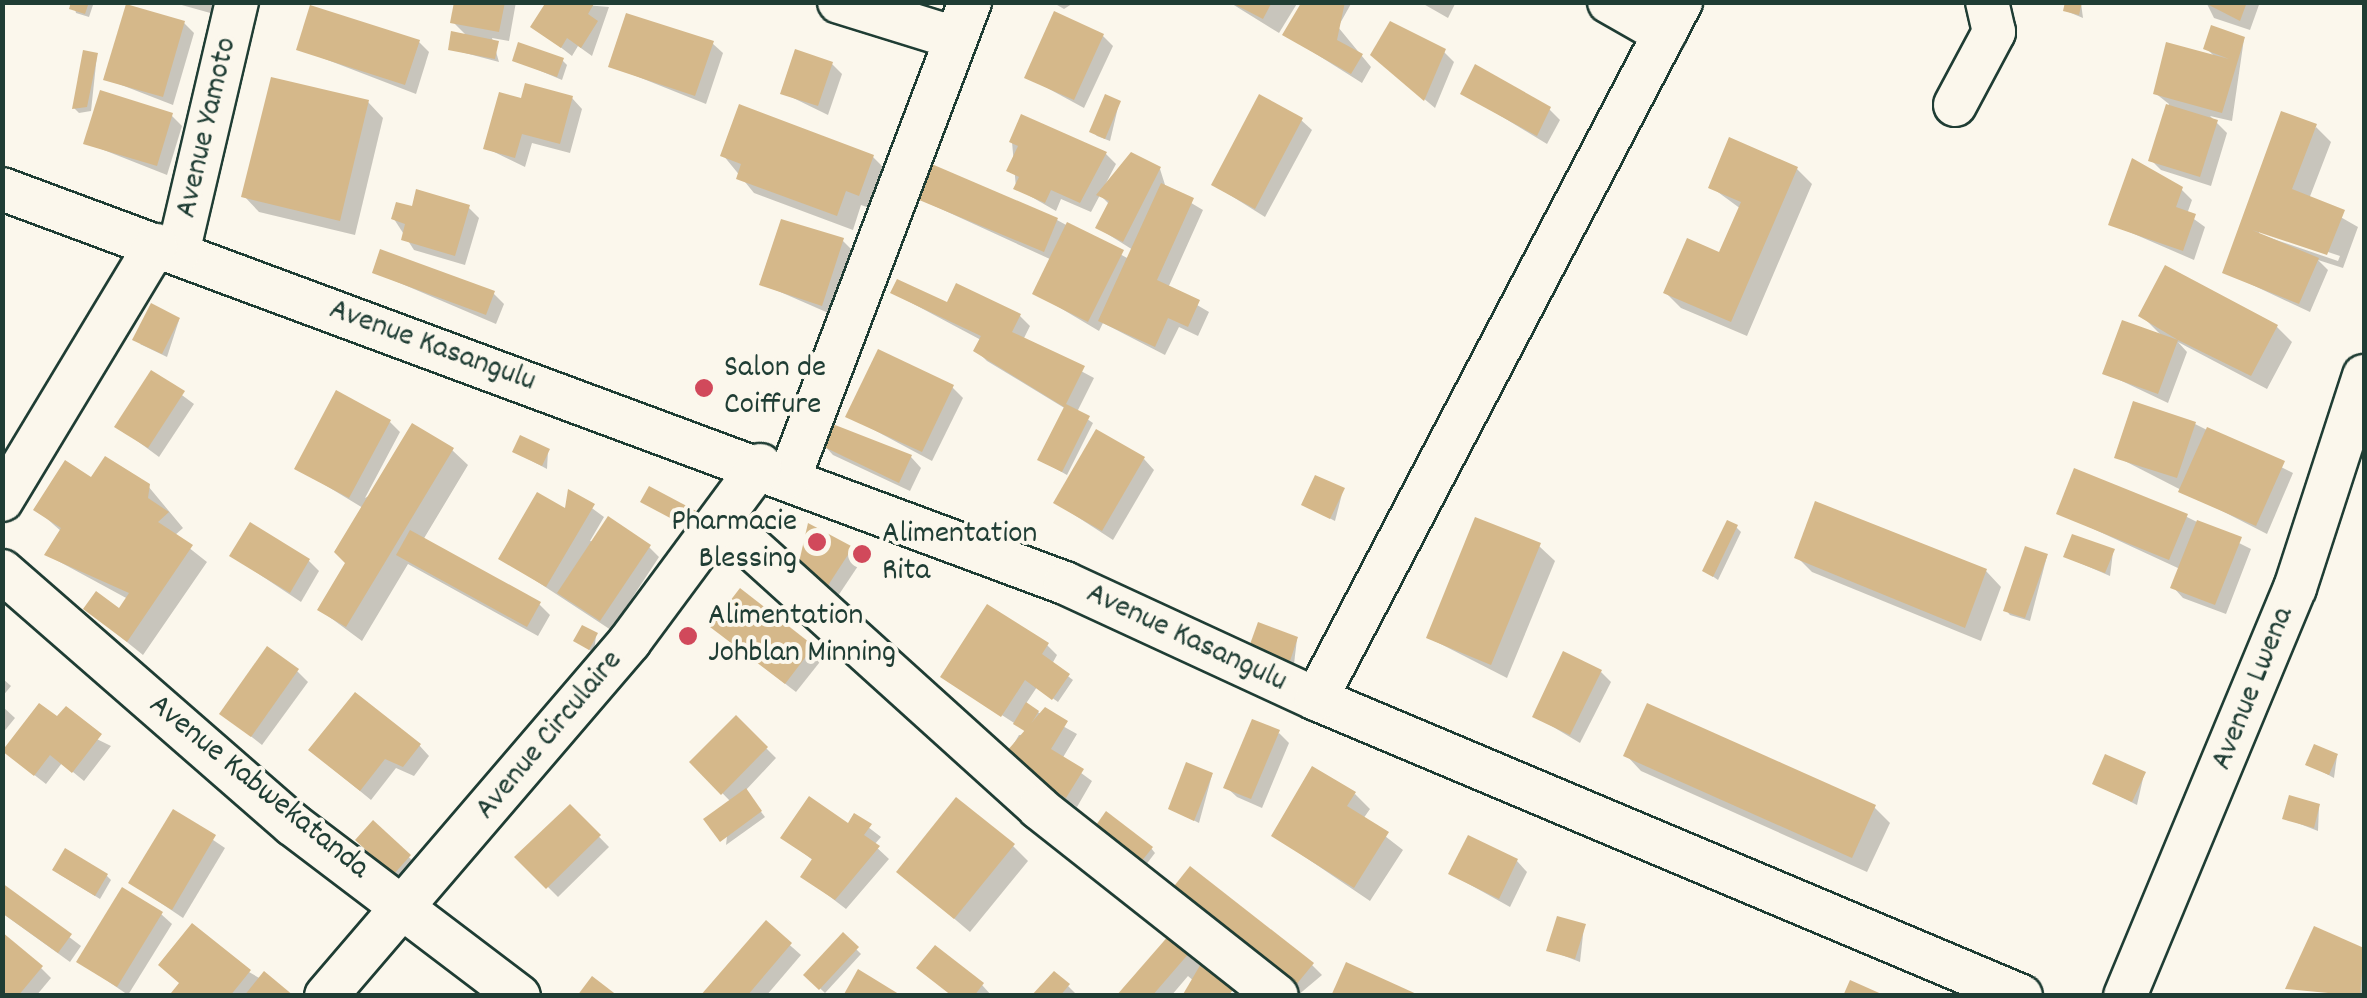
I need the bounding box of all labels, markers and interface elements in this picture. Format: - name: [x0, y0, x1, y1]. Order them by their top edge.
- street label: Avenue Yamoto: [169, 34, 247, 222]
- street label: Avenue Kasangulu: [323, 292, 541, 402]
- place label: Salon de Coiffure: [724, 351, 826, 426]
- marker: Salon de Coiffure: [693, 377, 715, 399]
- place label: Pharmacie Blessing: [671, 505, 797, 580]
- place label: Alimentation Rita: [882, 517, 1037, 592]
- marker: Pharmacie Blessing: [806, 531, 828, 553]
- marker: Alimentation Rita: [851, 543, 873, 565]
- street label: Avenue Kasangulu: [1079, 576, 1293, 702]
- place label: Alimentation Johblan Minning: [708, 599, 896, 674]
- street label: Avenue Lwena: [2204, 602, 2304, 776]
- marker: Alimentation Johblan Minning: [677, 625, 699, 647]
- street label: Avenue Circulaire: [468, 643, 632, 829]
- street label: Avenue Kabwekatanda: [140, 687, 376, 889]

